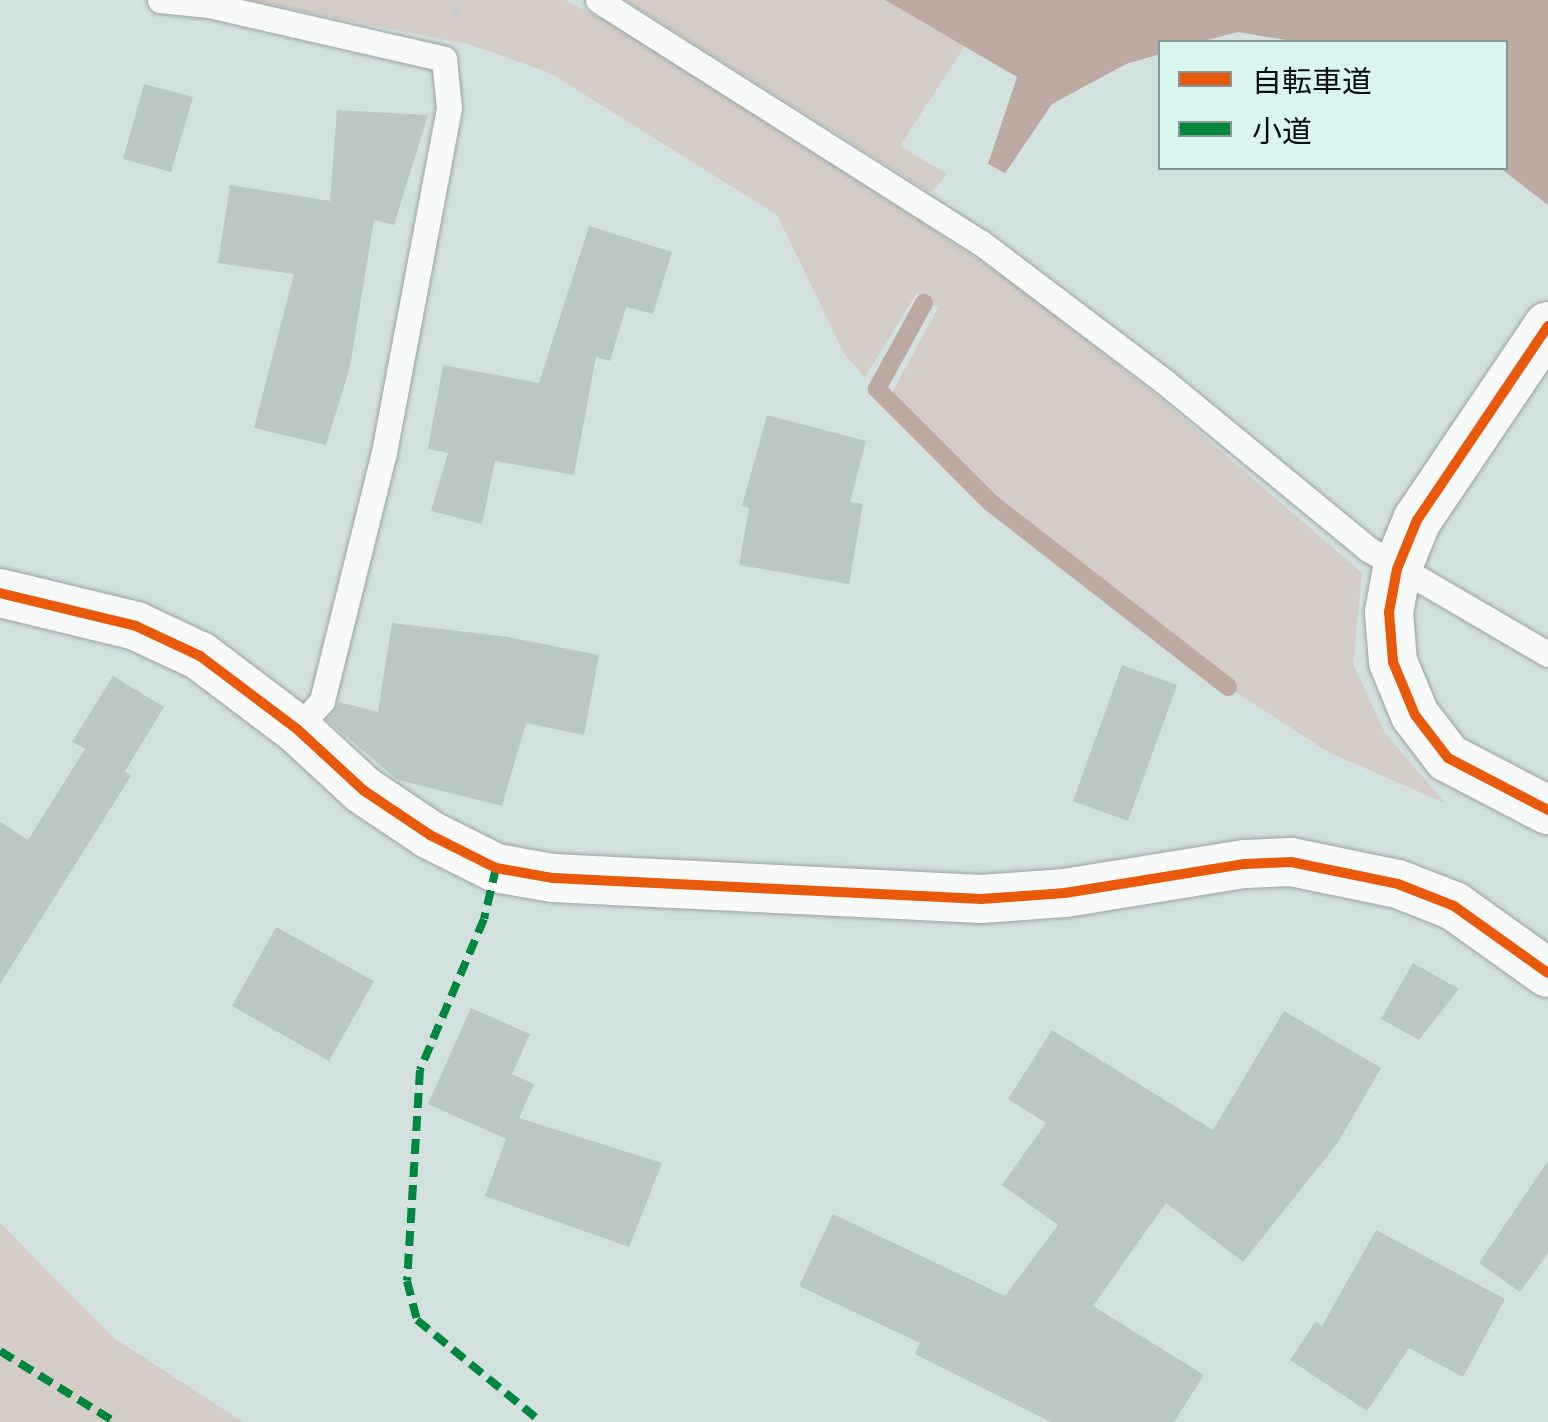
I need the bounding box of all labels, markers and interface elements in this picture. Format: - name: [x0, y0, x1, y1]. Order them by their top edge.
- legend: [1158, 40, 1508, 170]
- text: 自転車道: [1252, 62, 1372, 100]
- text: 小道: [1252, 112, 1312, 150]

